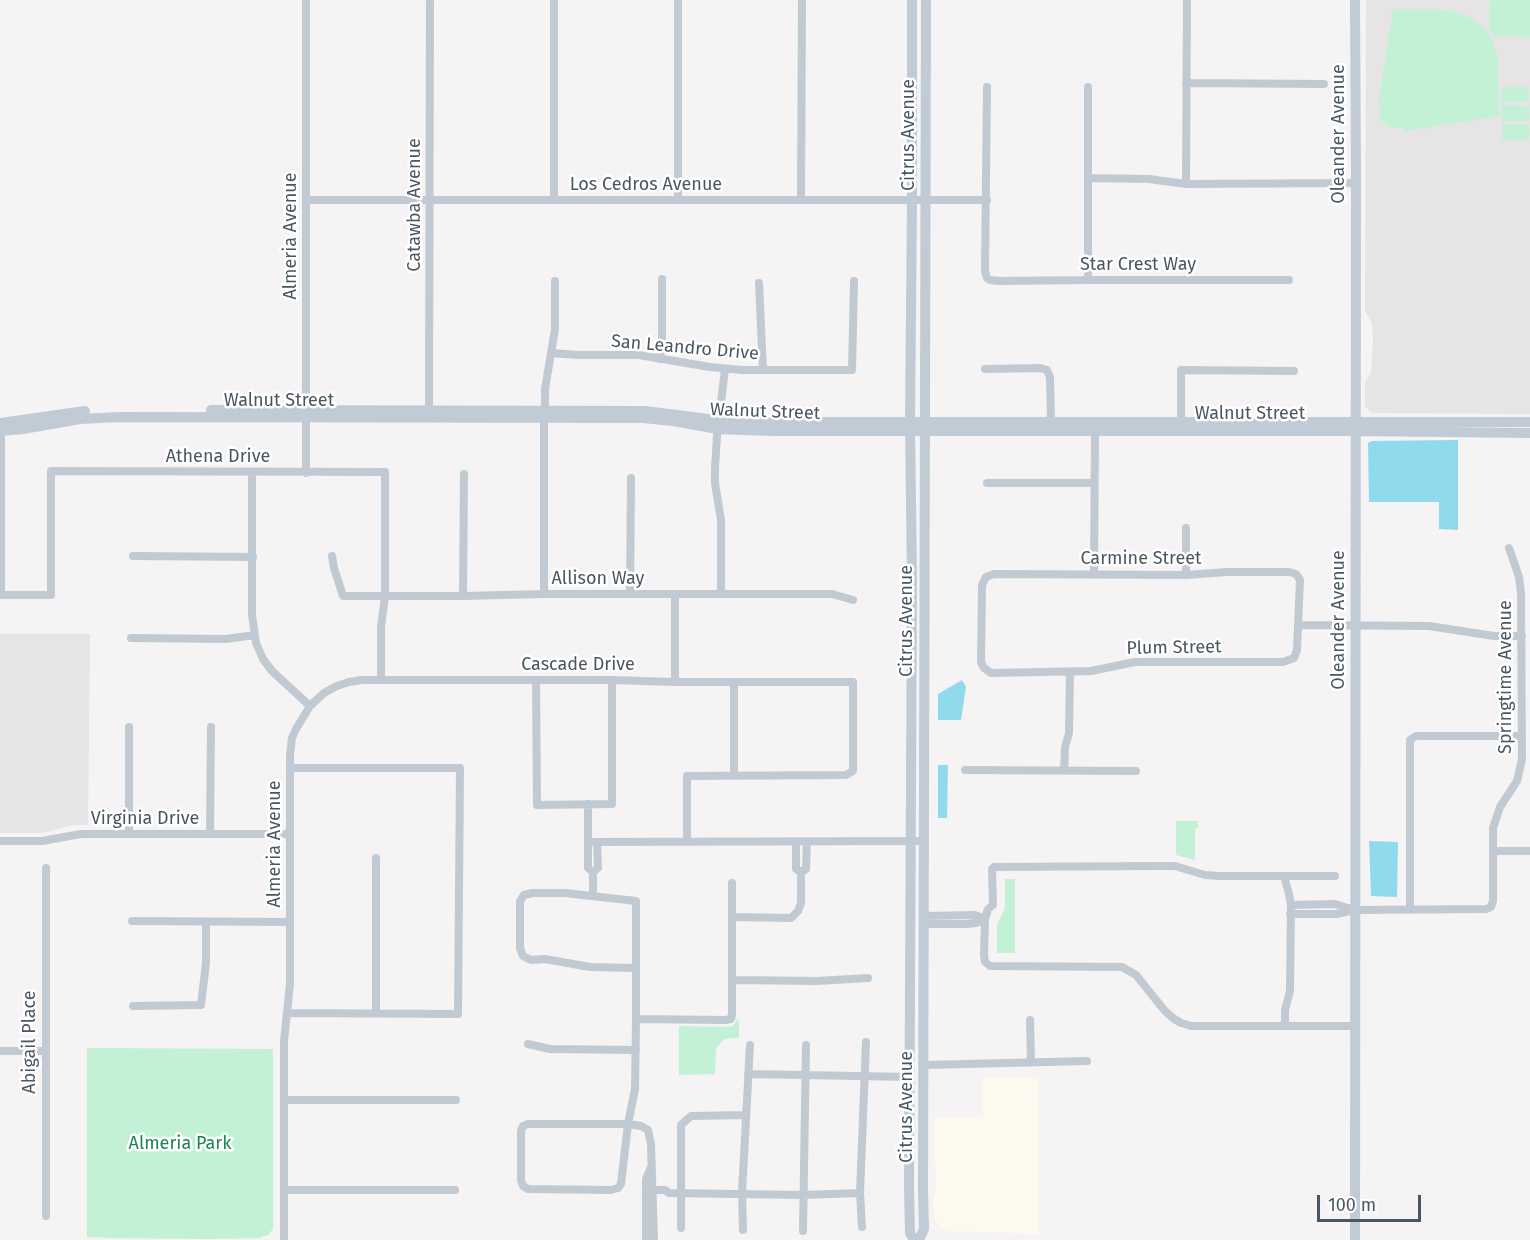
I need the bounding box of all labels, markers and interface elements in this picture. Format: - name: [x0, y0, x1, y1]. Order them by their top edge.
- street label: Oleander Avenue: [1328, 64, 1350, 204]
- street label: Citrus Avenue: [898, 79, 920, 191]
- street label: Catawba Avenue: [404, 138, 426, 272]
- street label: Almeria Avenue: [280, 172, 302, 300]
- street label: Los Cedros Avenue: [570, 174, 722, 196]
- street label: Star Crest Way: [1080, 254, 1196, 276]
- street label: San Leandro Drive: [610, 331, 760, 365]
- street label: Walnut Street: [224, 390, 334, 412]
- street label: Walnut Street: [709, 399, 821, 425]
- street label: Walnut Street: [1195, 403, 1305, 425]
- street label: Athena Drive: [166, 446, 270, 468]
- street label: Carmine Street: [1080, 548, 1202, 570]
- street label: Oleander Avenue: [1328, 550, 1350, 690]
- street label: Citrus Avenue: [896, 565, 918, 677]
- street label: Allison Way: [552, 568, 644, 590]
- street label: Springtime Avenue: [1495, 600, 1517, 754]
- street label: Plum Street: [1126, 636, 1222, 660]
- street label: Cascade Drive: [521, 654, 635, 676]
- street label: Almeria Avenue: [264, 780, 286, 908]
- street label: Virginia Drive: [91, 808, 199, 830]
- street label: Abigail Place: [19, 990, 41, 1094]
- street label: Citrus Avenue: [896, 1051, 918, 1163]
- park label: Almeria Park: [129, 1133, 231, 1155]
- scale bar: [1320, 1183, 1424, 1221]
- text: 100 m: [1328, 1194, 1376, 1216]

